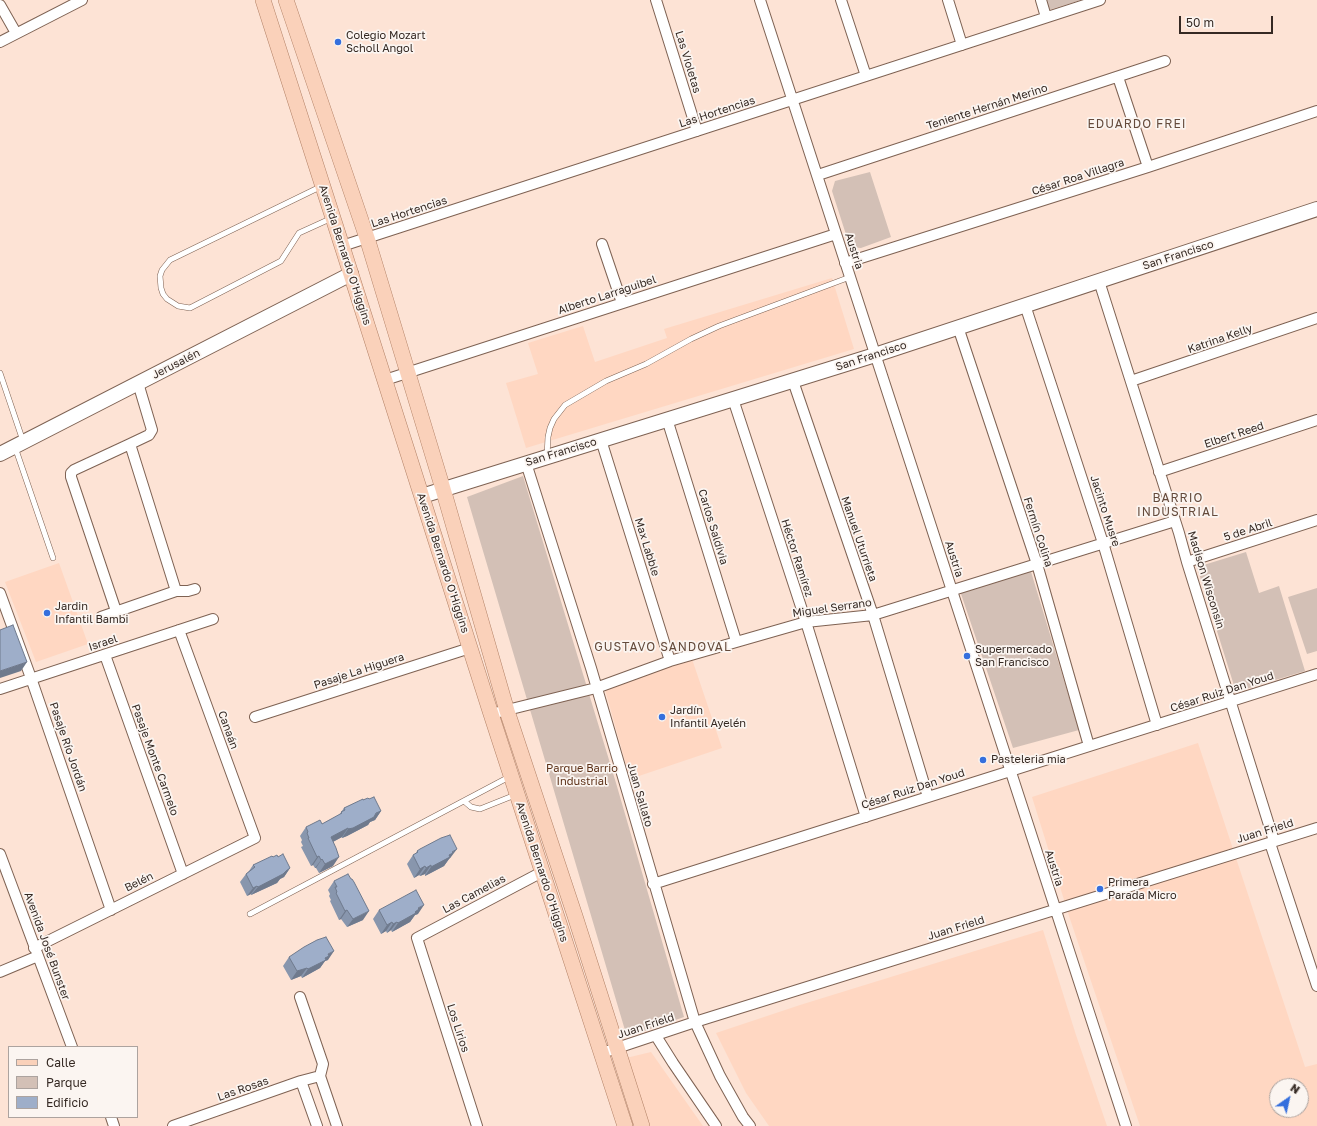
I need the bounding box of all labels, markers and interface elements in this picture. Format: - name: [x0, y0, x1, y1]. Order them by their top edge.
- scale bar: [1181, 8, 1275, 34]
- text: 50 m: [1186, 15, 1214, 30]
- place label: Colegio Mozart Scholl Angol: [346, 29, 426, 55]
- street label: Las Violetas: [672, 29, 704, 95]
- marker: Colegio Mozart Scholl Angol: [333, 37, 343, 47]
- street label: Teniente Hernán Merino: [925, 81, 1049, 133]
- street label: Las Hortencias: [677, 93, 757, 131]
- district label: EDUARDO FREI: [1088, 117, 1186, 131]
- street label: César Roa Villagra: [1030, 156, 1126, 198]
- street label: Avenida Bernardo O'Higgins: [316, 183, 374, 327]
- street label: Las Hortencias: [369, 193, 449, 231]
- street label: Austria: [842, 231, 866, 271]
- street label: San Francisco: [1141, 237, 1215, 273]
- street label: Alberto Larraguibel: [556, 273, 658, 317]
- street label: Katrina Kelly: [1186, 322, 1254, 356]
- street label: San Francisco: [834, 338, 908, 374]
- street label: Jerusalén: [150, 346, 202, 382]
- street label: Elbert Reed: [1203, 419, 1265, 451]
- street label: San Francisco: [524, 435, 598, 469]
- street label: Jacinto Musre: [1087, 474, 1123, 548]
- street label: Carlos Saldivia: [695, 488, 731, 566]
- street label: Avenida Bernardo O'Higgins: [414, 491, 472, 635]
- district label: BARRIO INDUSTRIAL: [1137, 491, 1219, 519]
- street label: Manuel Uturrieta: [838, 495, 880, 583]
- street label: Fermín Colina: [1020, 495, 1056, 569]
- street label: Max Labble: [632, 516, 662, 578]
- street label: 5 de Abril: [1222, 516, 1274, 544]
- street label: Héctor Ramírez: [778, 517, 816, 599]
- street label: Madison Wisconsin: [1185, 530, 1227, 630]
- street label: Austria: [942, 539, 966, 579]
- street label: Miguel Serrano: [791, 596, 873, 620]
- place label: Jardin Infantil Bambi: [55, 600, 129, 626]
- marker: Jardin Infantil Bambi: [42, 608, 52, 618]
- street label: Israel: [87, 632, 119, 654]
- district label: GUSTAVO SANDOVAL: [594, 640, 732, 654]
- place label: Supermercado San Francisco: [975, 643, 1052, 669]
- street label: Pasaje La Higuera: [312, 650, 406, 692]
- marker: Supermercado San Francisco: [962, 651, 972, 661]
- street label: César Ruiz Dan Youd: [1169, 669, 1275, 715]
- street label: Pasaje Río Jordán: [46, 700, 90, 794]
- street label: Pasaje Monte Carmelo: [129, 702, 181, 818]
- place label: Jardín Infantil Ayelén: [670, 704, 746, 730]
- street label: Canaán: [215, 709, 241, 751]
- marker: Jardín Infantil Ayelén: [657, 712, 667, 722]
- place label: Pasteleria mia: [991, 753, 1066, 767]
- marker: Pasteleria mia: [978, 755, 988, 765]
- park label: Parque Barrio Industrial: [546, 762, 618, 788]
- street label: Juan Sallato: [625, 762, 655, 828]
- street label: César Ruiz Dan Youd: [860, 766, 966, 812]
- street label: Avenida Bernardo O'Higgins: [513, 800, 571, 944]
- street label: Juan Frield: [1235, 816, 1295, 846]
- street label: Austria: [1042, 848, 1066, 888]
- street label: Belén: [122, 869, 156, 895]
- street label: Las Camelias: [440, 872, 508, 916]
- place label: Primera Parada Micro: [1108, 876, 1177, 902]
- marker: Primera Parada Micro: [1095, 884, 1105, 894]
- street label: Avenida José Bunster: [21, 890, 73, 1002]
- street label: Juan Frield: [926, 913, 986, 943]
- street label: Los Lirios: [444, 1002, 472, 1054]
- street label: Juan Frield: [616, 1011, 676, 1041]
- legend: [8, 1046, 138, 1118]
- text: Calle: [46, 1055, 75, 1070]
- street label: Las Rosas: [216, 1074, 270, 1104]
- text: Parque: [46, 1075, 87, 1090]
- north arrow: [1269, 1078, 1309, 1118]
- text: N: [1288, 1081, 1303, 1096]
- text: Edificio: [46, 1095, 88, 1110]

